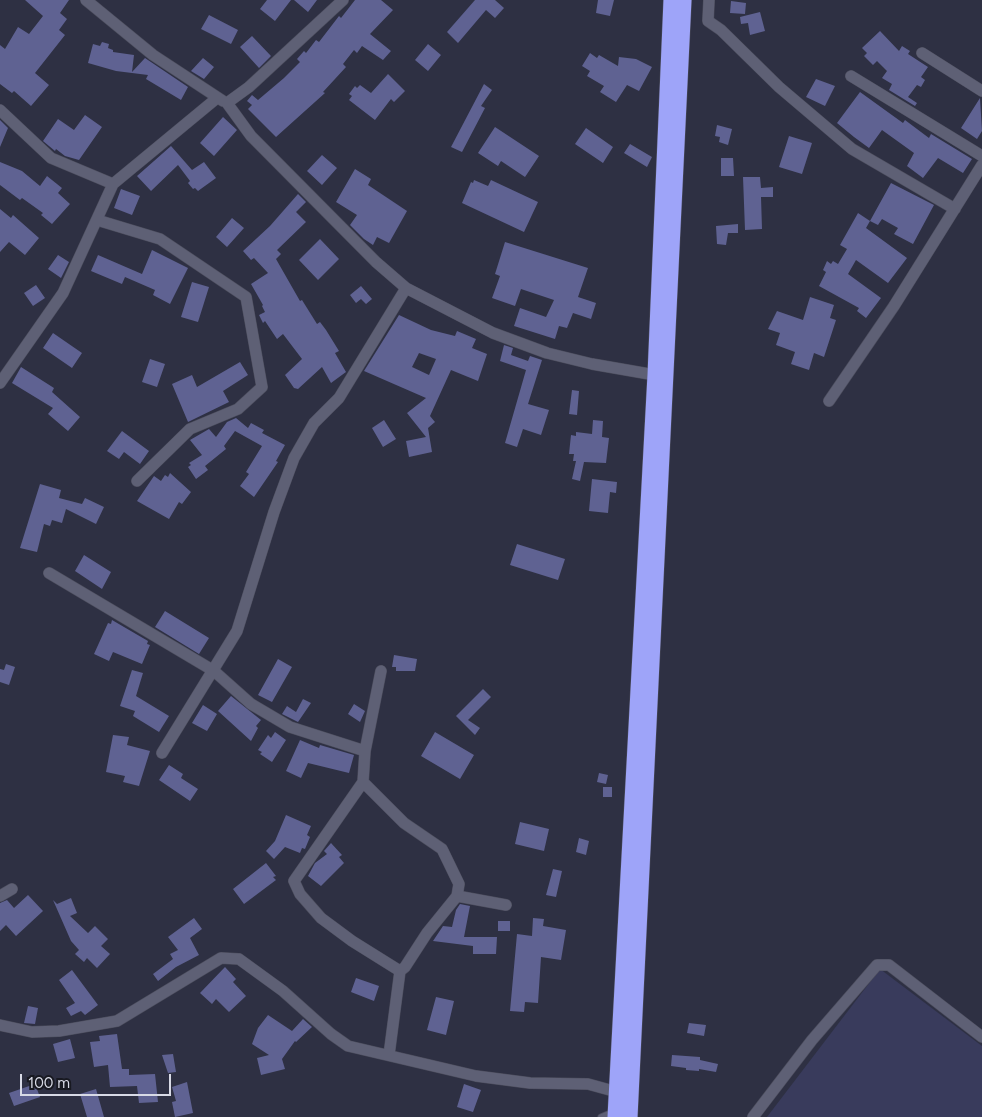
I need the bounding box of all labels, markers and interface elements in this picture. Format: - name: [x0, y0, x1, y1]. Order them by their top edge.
- scale bar: [22, 1064, 174, 1096]
- text: 100 m: [28, 1074, 70, 1092]

